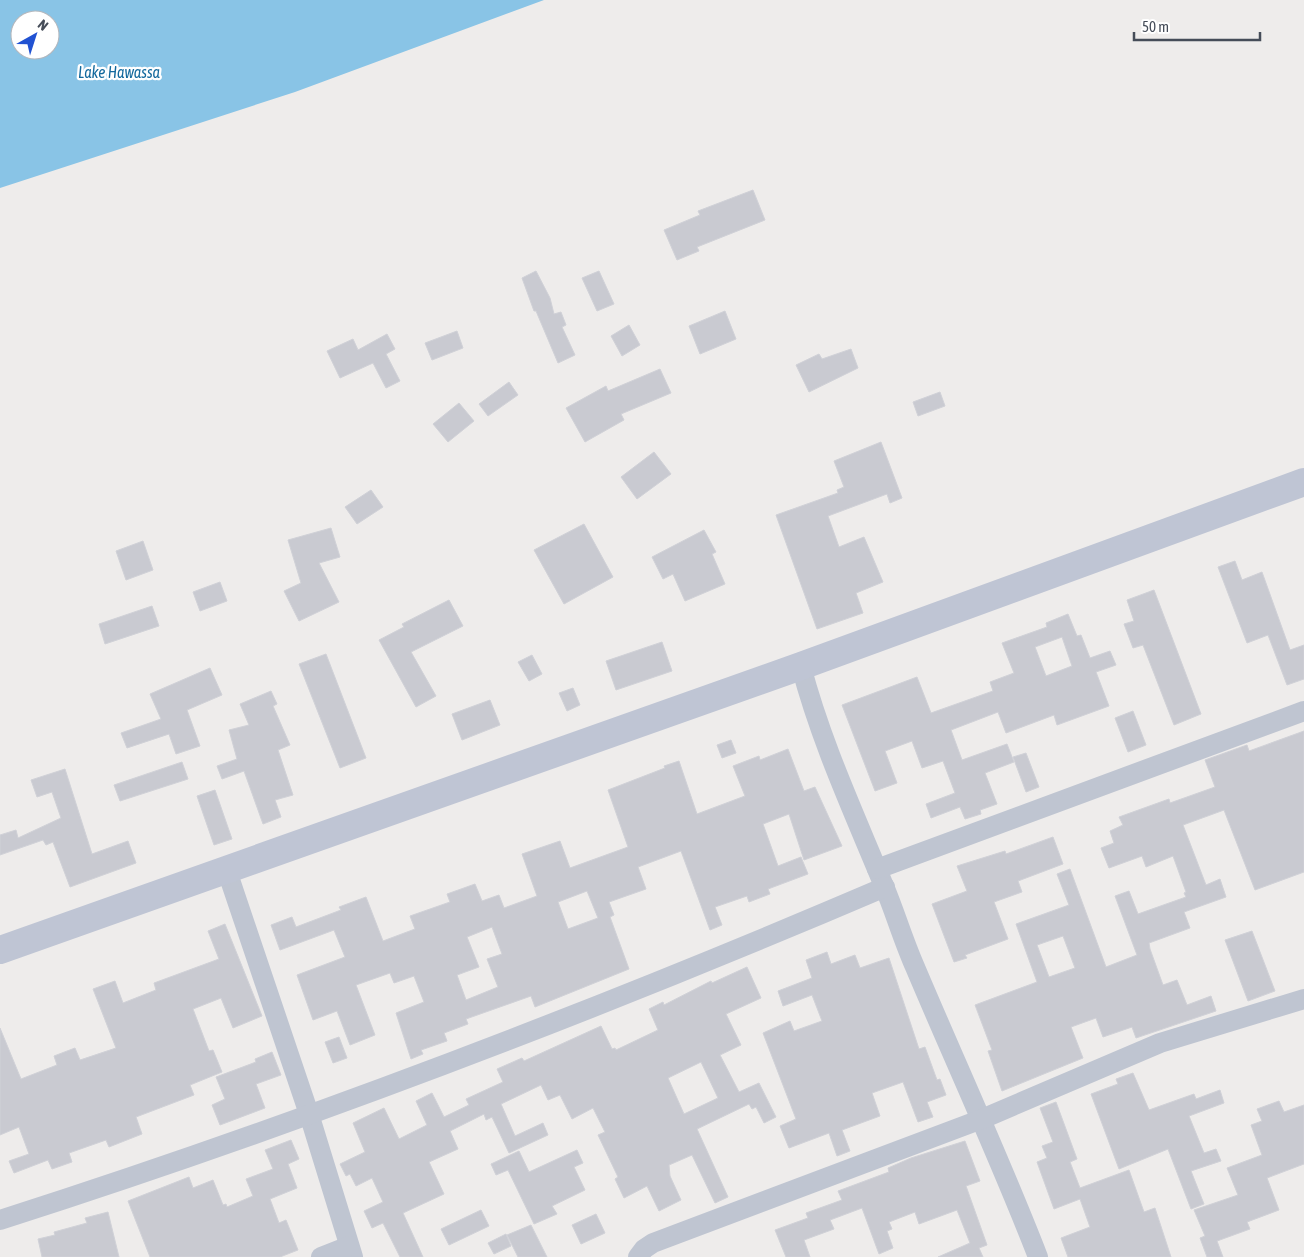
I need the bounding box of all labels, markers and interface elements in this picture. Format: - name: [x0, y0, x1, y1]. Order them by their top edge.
- north arrow: [10, 10, 60, 60]
- scale bar: [1134, 10, 1260, 42]
- text: N: [35, 16, 51, 34]
- text: 50 m: [1142, 18, 1169, 35]
- water label: Lake Hawassa: [78, 63, 161, 81]

